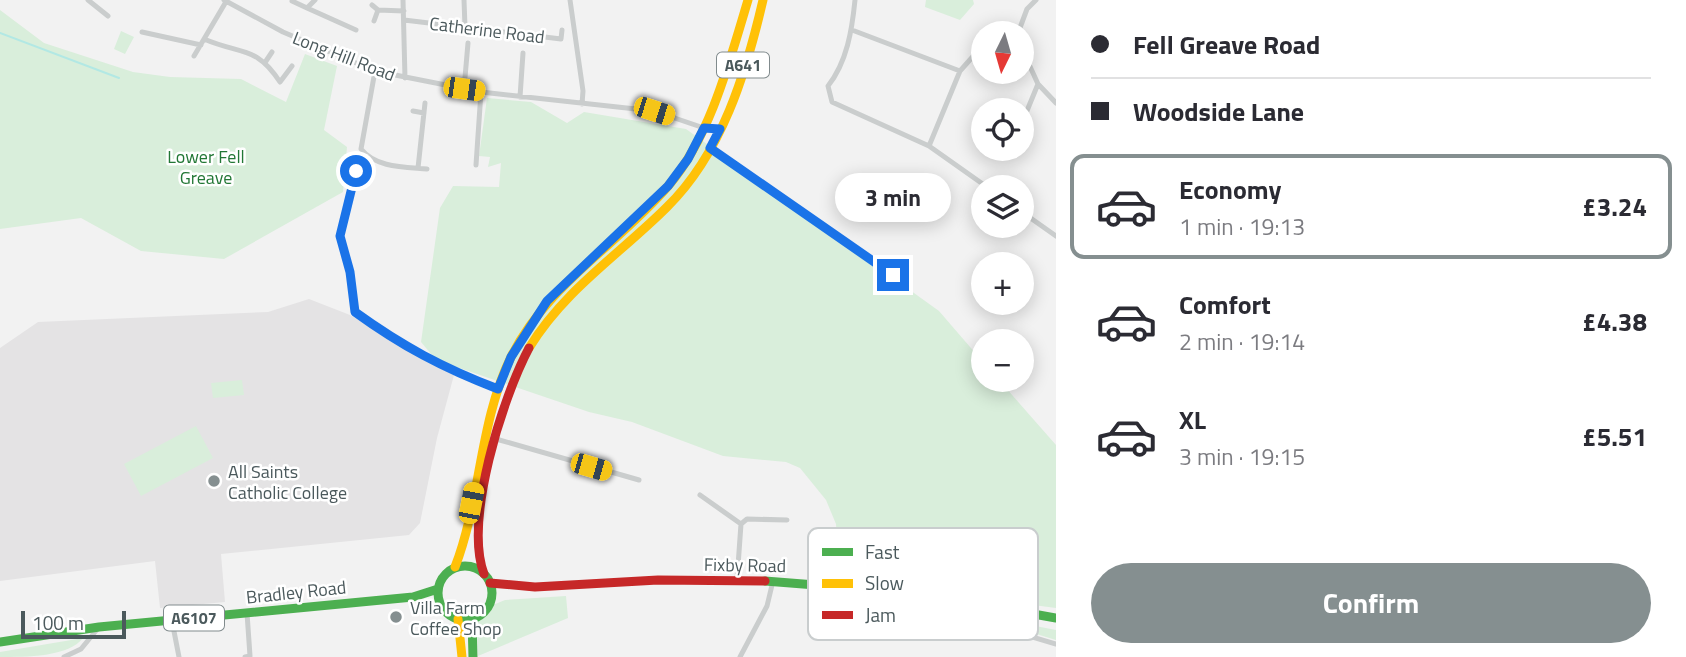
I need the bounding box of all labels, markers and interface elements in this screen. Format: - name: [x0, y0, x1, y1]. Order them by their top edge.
- street label: Catherine Road: [428, 10, 546, 50]
- north arrow: [971, 21, 1034, 84]
- map controls: [971, 21, 1034, 392]
- street label: Long Hill Road: [289, 24, 399, 88]
- text: Fell Greave Road: [1133, 25, 1320, 64]
- road number: A641: [717, 53, 769, 78]
- car: [442, 76, 487, 102]
- text: Woodside Lane: [1133, 92, 1304, 131]
- car: [631, 95, 678, 127]
- button: locate: [971, 98, 1034, 161]
- park label: Lower Fell Greave: [167, 143, 245, 191]
- route start: [340, 155, 372, 187]
- text: Economy: [1179, 170, 1281, 209]
- callout: 3 min: [835, 174, 951, 222]
- button: layers: [971, 175, 1034, 238]
- icon: car: [1095, 175, 1158, 238]
- text: 3 min: [865, 180, 921, 215]
- text: £3.24: [1582, 187, 1647, 226]
- text: 1 min · 19:13: [1179, 209, 1305, 244]
- button: +: [971, 252, 1034, 315]
- route end: [877, 259, 909, 291]
- text: Comfort: [1179, 285, 1271, 324]
- icon: car: [1095, 290, 1158, 353]
- text: £4.38: [1582, 302, 1647, 341]
- text: 2 min · 19:14: [1179, 324, 1305, 359]
- button: −: [971, 329, 1034, 392]
- text: XL: [1179, 400, 1206, 439]
- icon: car: [1095, 405, 1158, 468]
- text: £5.51: [1582, 417, 1647, 456]
- text: 3 min · 19:15: [1179, 439, 1305, 474]
- car: [568, 451, 615, 483]
- place label: All Saints Catholic College: [228, 458, 347, 506]
- marker: All Saints Catholic College: [206, 473, 222, 489]
- car: [457, 480, 486, 526]
- legend: [808, 528, 1038, 640]
- text: Fast: [865, 537, 900, 566]
- street label: Fixby Road: [704, 551, 786, 579]
- button: Confirm: [1091, 563, 1651, 643]
- text: Slow: [865, 568, 904, 597]
- street label: Bradley Road: [245, 573, 347, 611]
- place label: Villa Farm Coffee Shop: [410, 594, 501, 642]
- text: Jam: [865, 600, 896, 629]
- road number: A6107: [164, 606, 224, 631]
- scale bar: [21, 608, 126, 640]
- text: 100 m: [32, 608, 84, 637]
- marker: Villa Farm Coffee Shop: [388, 609, 404, 625]

